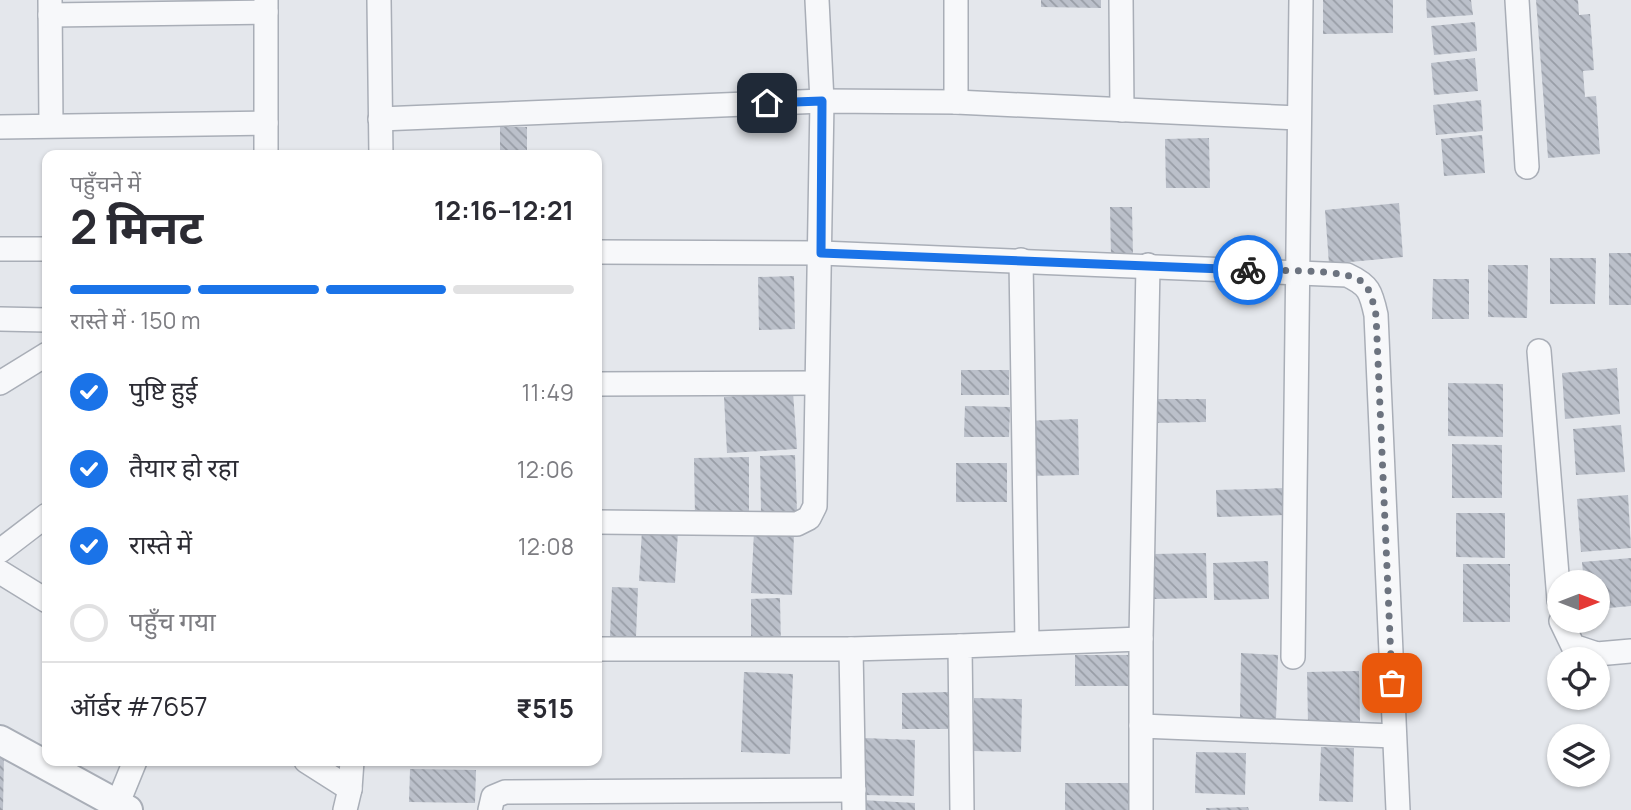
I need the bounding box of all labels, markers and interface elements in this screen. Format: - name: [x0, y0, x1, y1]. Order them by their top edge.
- pin: [737, 73, 797, 133]
- icon: home: [748, 84, 786, 122]
- text: पहुँचने में: [70, 167, 141, 199]
- text: 12:16–12:21: [434, 192, 574, 228]
- text: 2 मिनट: [70, 195, 203, 258]
- courier: [1213, 235, 1283, 305]
- icon: bike: [1229, 251, 1267, 289]
- text: रास्ते में · 150 m: [70, 304, 201, 336]
- text: पुष्टि हुई: [129, 372, 197, 408]
- icon: check: [70, 373, 108, 411]
- text: 11:49: [522, 376, 574, 408]
- text: तैयार हो रहा: [129, 449, 238, 485]
- icon: check: [70, 450, 108, 488]
- text: 12:06: [517, 453, 574, 485]
- text: रास्ते में: [129, 526, 192, 562]
- icon: check: [70, 527, 108, 565]
- text: 12:08: [518, 530, 574, 562]
- north arrow: [1547, 570, 1610, 634]
- map controls: [1547, 570, 1610, 787]
- text: पहुँच गया: [129, 603, 216, 639]
- button: locate: [1547, 647, 1610, 710]
- pin: [1362, 653, 1422, 713]
- icon: bag: [1373, 664, 1411, 702]
- text: ऑर्डर #7657: [70, 688, 208, 724]
- text: ₹515: [516, 690, 574, 726]
- button: layers: [1547, 724, 1610, 787]

